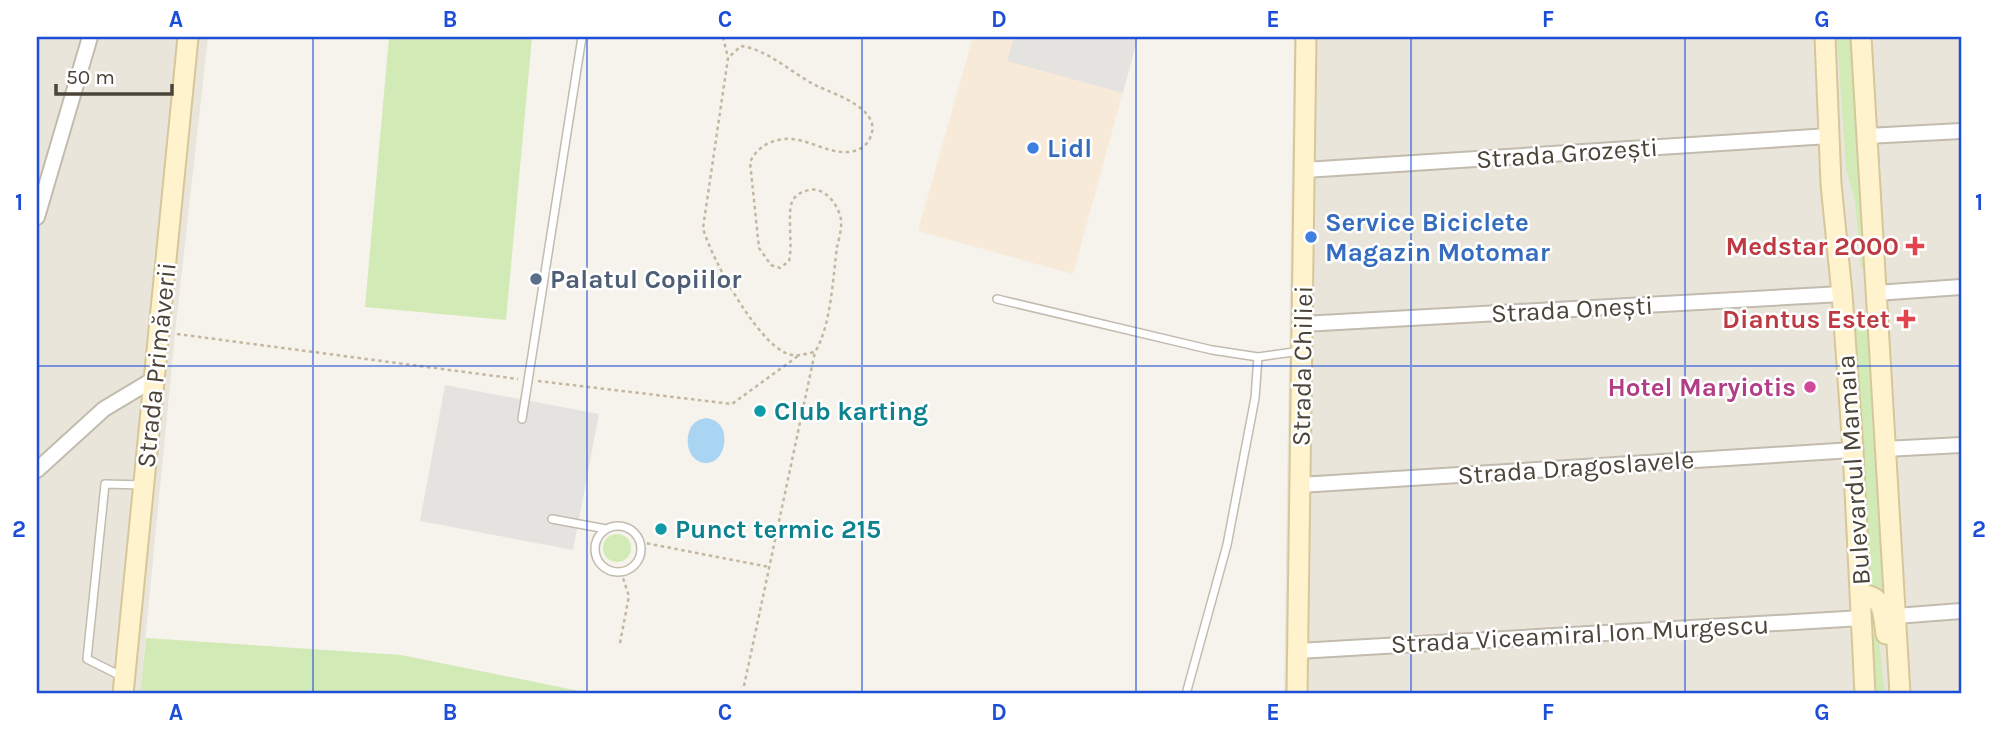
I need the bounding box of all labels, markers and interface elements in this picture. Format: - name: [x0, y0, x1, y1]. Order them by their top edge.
- text: A: [169, 6, 183, 33]
- text: B: [443, 6, 457, 33]
- text: C: [718, 6, 732, 33]
- text: D: [991, 6, 1007, 33]
- text: E: [1266, 6, 1280, 33]
- text: F: [1542, 6, 1554, 33]
- text: G: [1814, 6, 1830, 33]
- scale bar: [56, 52, 172, 96]
- text: 50 m: [66, 65, 115, 89]
- street label: Strada Grozești: [1475, 132, 1659, 175]
- place label: Lidl: [1047, 133, 1092, 164]
- marker: Lidl: [1025, 140, 1041, 156]
- text: 1: [15, 189, 23, 216]
- text: 1: [1975, 189, 1983, 216]
- place label: Service Biciclete Magazin Motomar: [1325, 207, 1551, 268]
- marker: Service Biciclete Magazin Motomar: [1303, 229, 1319, 245]
- place label: Medstar 2000: [1725, 231, 1899, 262]
- marker: Medstar 2000: [1905, 236, 1925, 256]
- street label: Strada Primăverii: [130, 261, 183, 469]
- place label: Palatul Copiilor: [550, 264, 742, 295]
- marker: Palatul Copiilor: [528, 271, 544, 287]
- street label: Strada Chiliei: [1286, 285, 1319, 447]
- street label: Strada Onești: [1490, 290, 1654, 329]
- place label: Diantus Estet: [1722, 304, 1890, 335]
- marker: Diantus Estet: [1896, 309, 1916, 329]
- street label: Bulevardul Mamaia: [1830, 354, 1877, 586]
- place label: Hotel Maryiotis: [1607, 372, 1796, 403]
- marker: Hotel Maryiotis: [1802, 379, 1818, 395]
- place label: Club karting: [774, 396, 928, 427]
- marker: Club karting: [752, 403, 768, 419]
- street label: Strada Dragoslavele: [1457, 444, 1695, 491]
- place label: Punct termic 215: [675, 514, 881, 545]
- text: 2: [12, 516, 26, 543]
- text: 2: [1972, 516, 1986, 543]
- marker: Punct termic 215: [653, 521, 669, 537]
- street label: Strada Viceamiral Ion Murgescu: [1390, 609, 1770, 660]
- text: A: [169, 699, 183, 726]
- text: B: [443, 699, 457, 726]
- text: C: [718, 699, 732, 726]
- text: D: [991, 699, 1007, 726]
- text: E: [1266, 699, 1280, 726]
- text: F: [1542, 699, 1554, 726]
- text: G: [1814, 699, 1830, 726]

